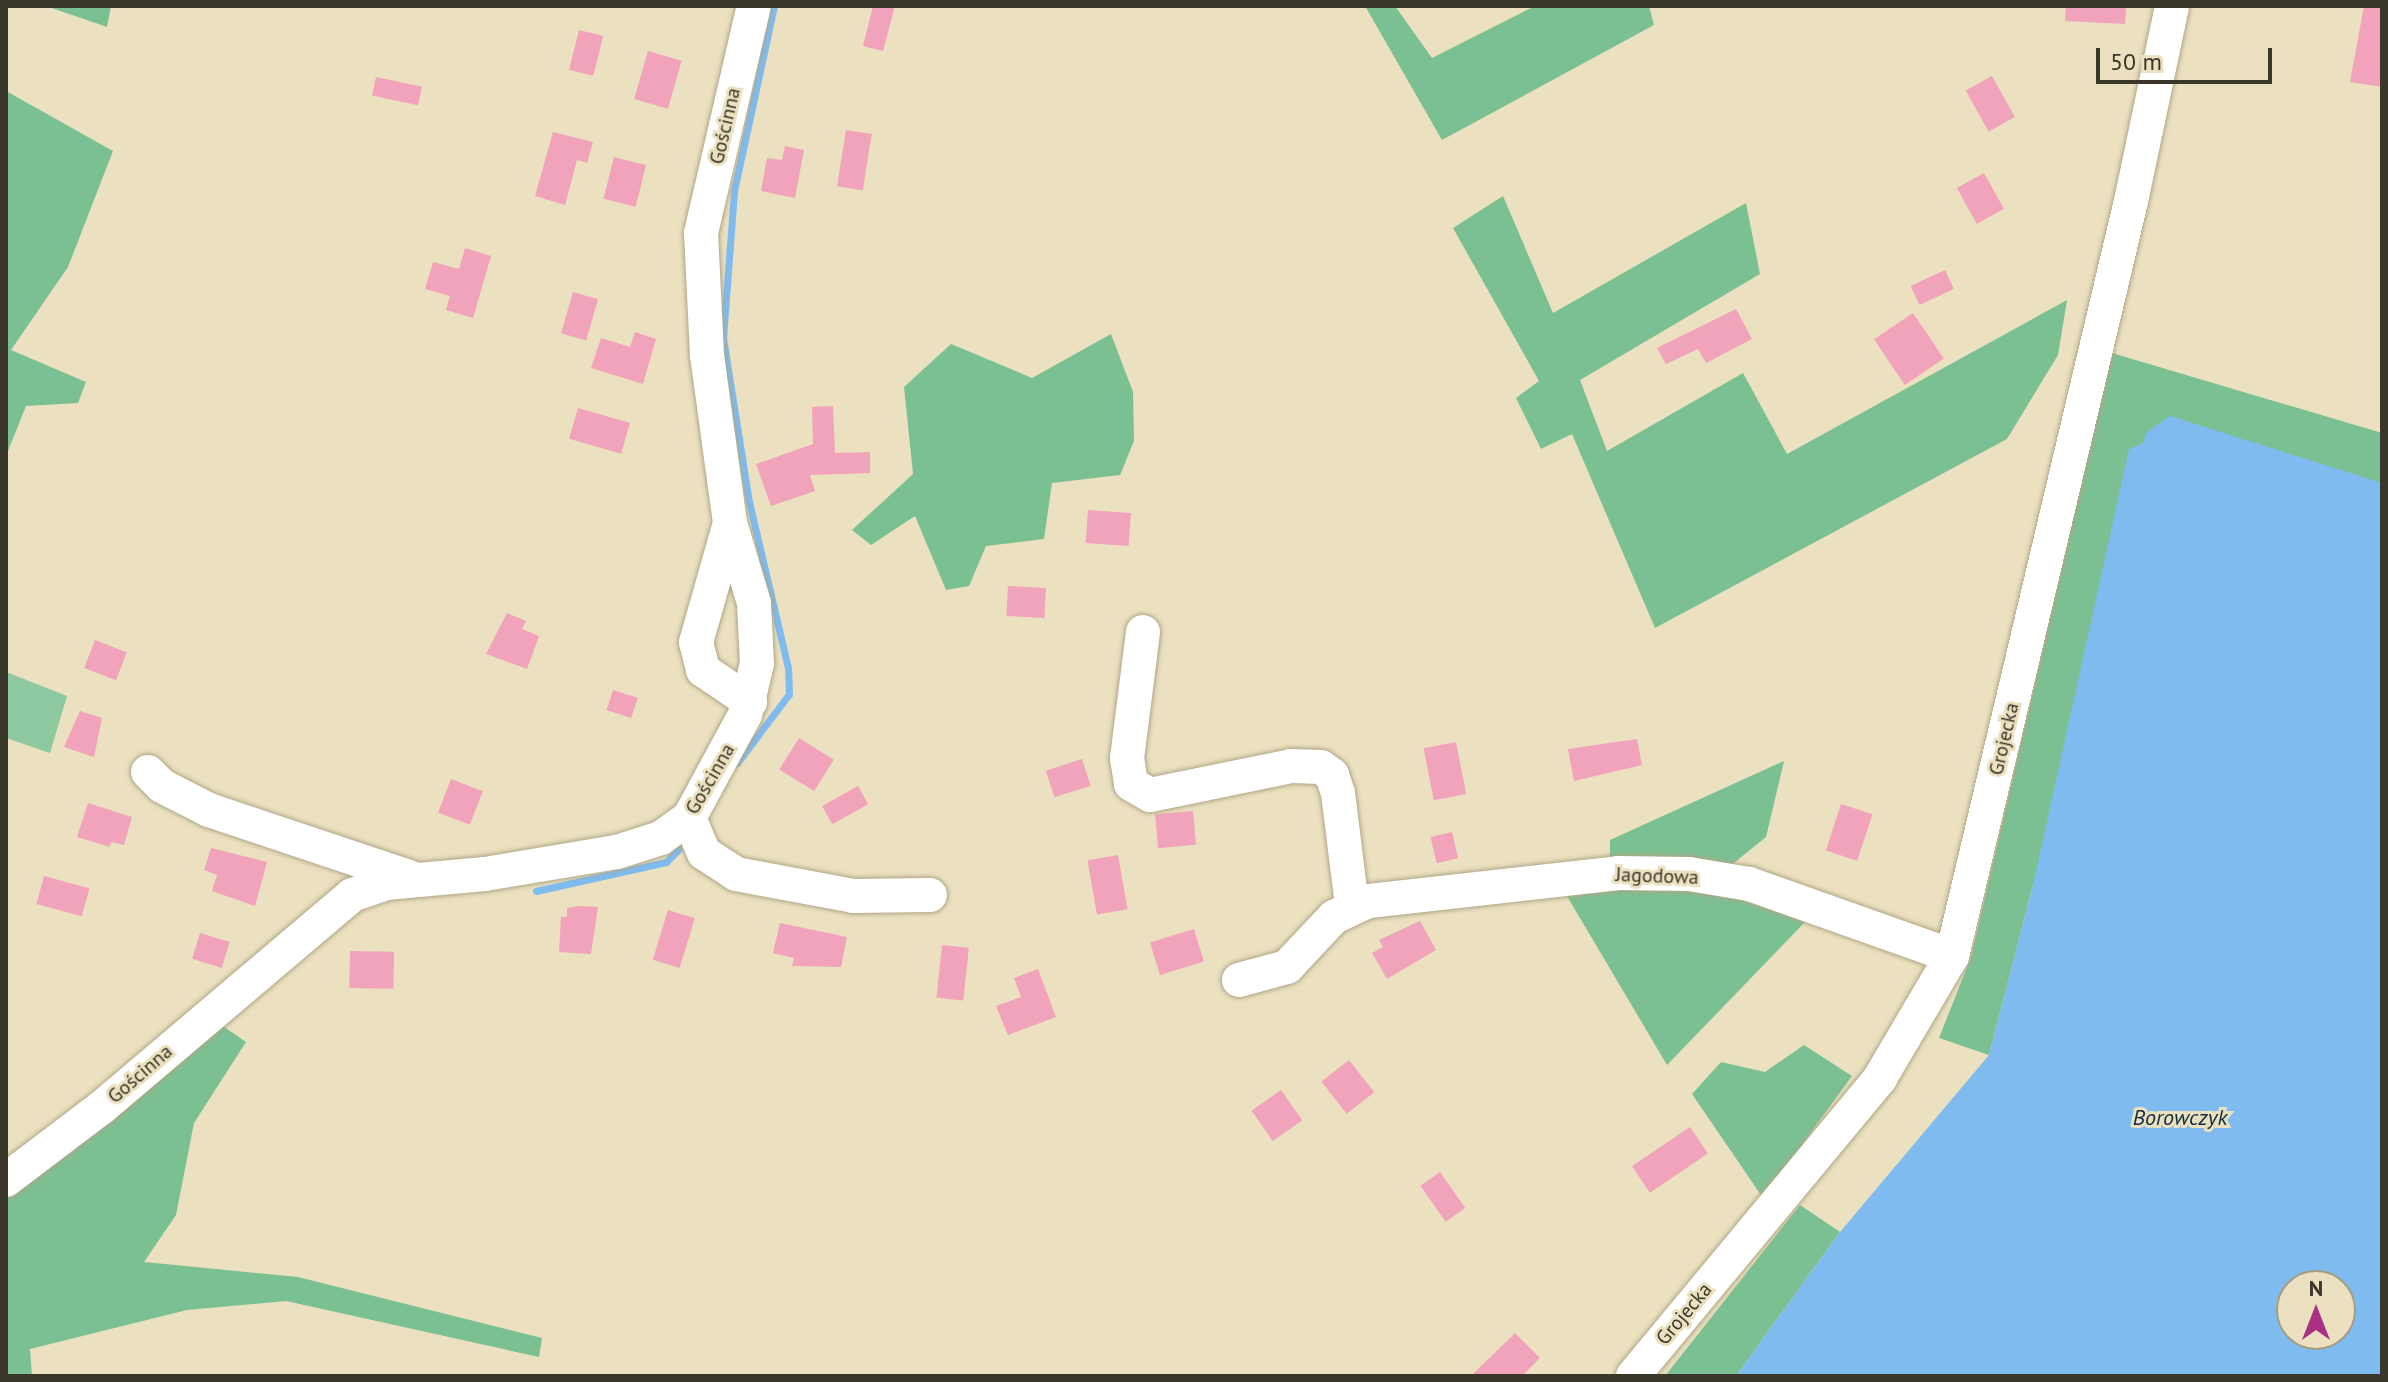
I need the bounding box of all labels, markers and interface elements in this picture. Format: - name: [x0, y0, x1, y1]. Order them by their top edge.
- scale bar: [2100, 32, 2276, 82]
- text: 50 m: [2110, 46, 2162, 77]
- street label: Gościnna: [705, 86, 745, 166]
- street label: Grojecka: [1984, 700, 2024, 778]
- street label: Gościnna: [680, 739, 740, 819]
- street label: Jagodowa: [1615, 863, 1699, 889]
- street label: Gościnna: [103, 1040, 177, 1108]
- water label: Borowczyk: [2133, 1105, 2227, 1131]
- north arrow: [2276, 1270, 2356, 1350]
- text: N: [2309, 1274, 2323, 1302]
- street label: Grojecka: [1651, 1278, 1717, 1350]

